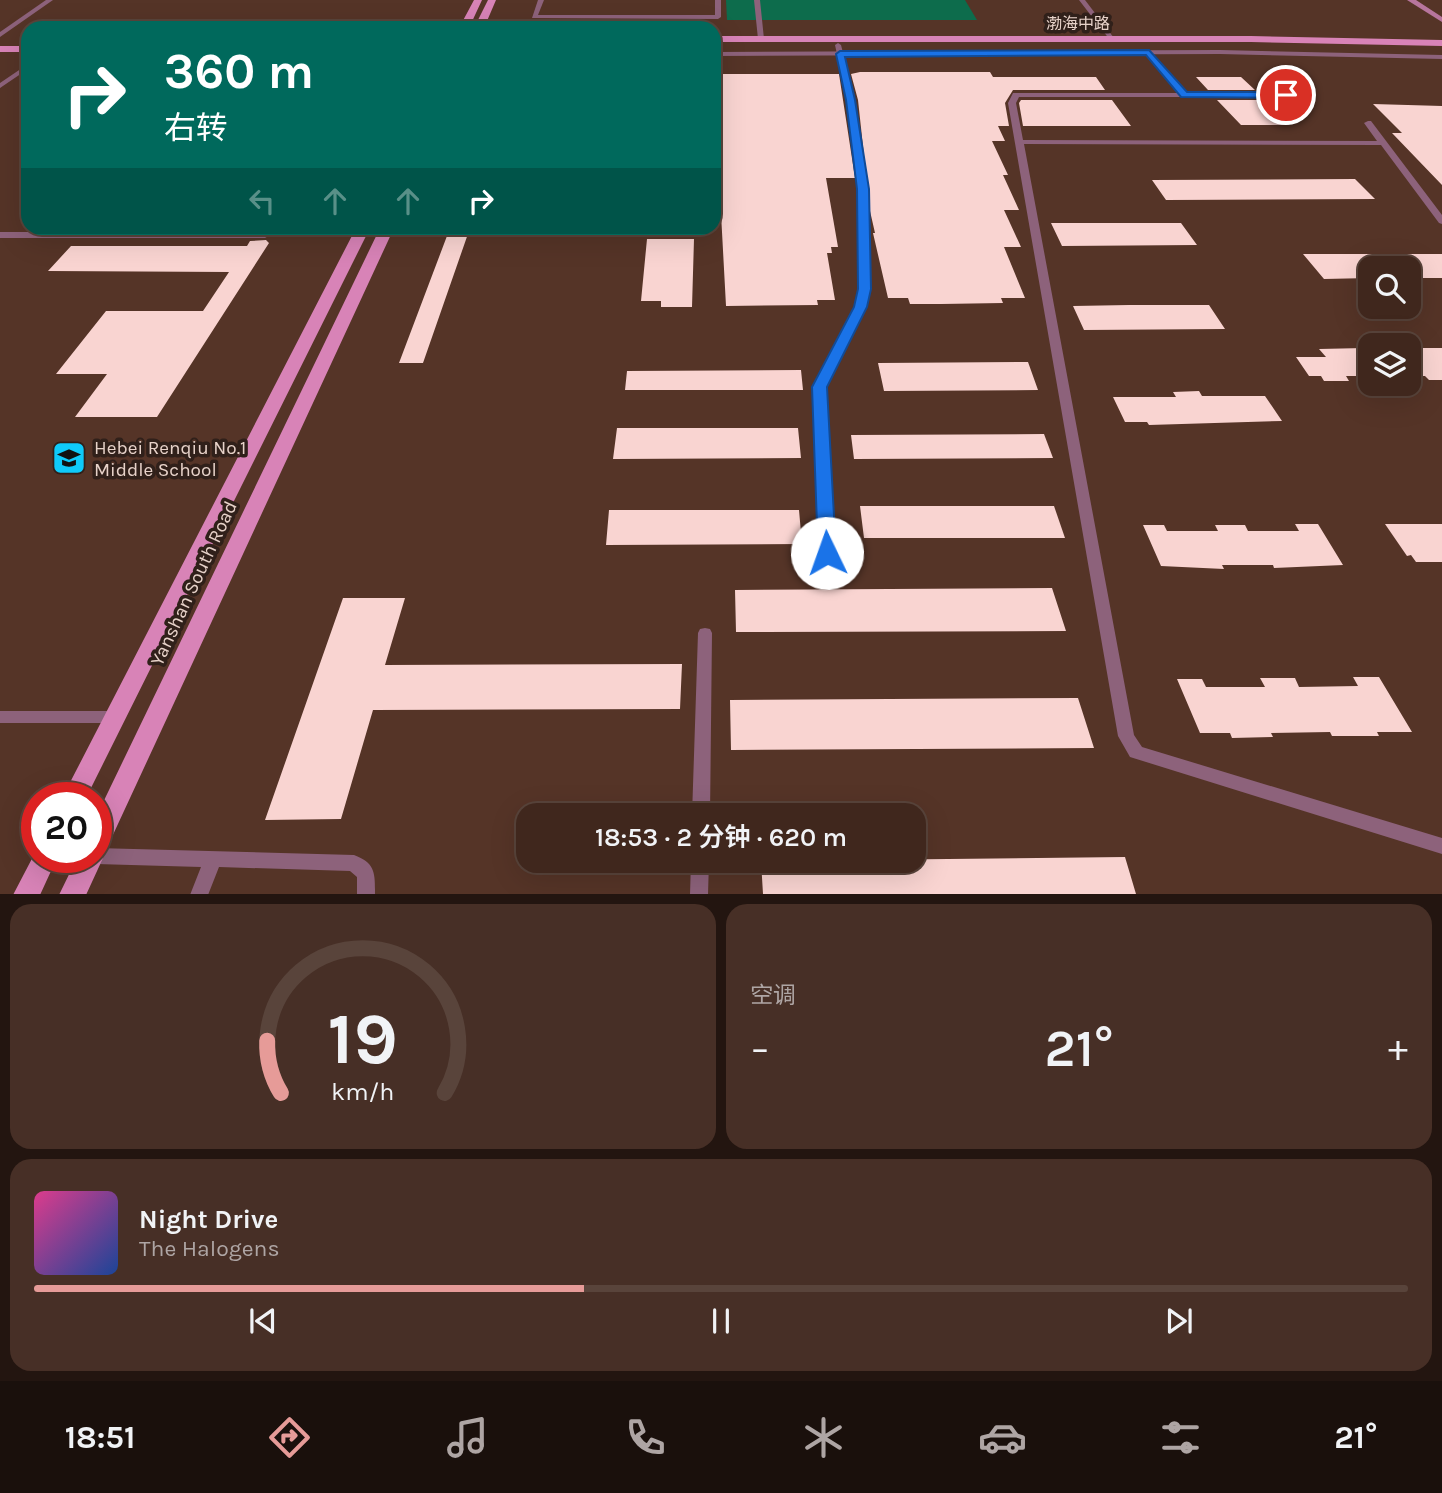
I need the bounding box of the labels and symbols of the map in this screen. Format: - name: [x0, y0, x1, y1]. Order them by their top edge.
- street label: 渤海中路: [1046, 14, 1110, 33]
- pin: [1256, 65, 1316, 125]
- place label: Hebei Renqiu No.1 Middle School: [94, 437, 246, 481]
- school or university icon: Hebei Renqiu No.1 Middle School: [50, 439, 88, 477]
- street label: Yanshan South Road: [146, 498, 242, 669]
- position arrow: [790, 516, 864, 590]
- speed limit sign: 20: [21, 782, 112, 873]

